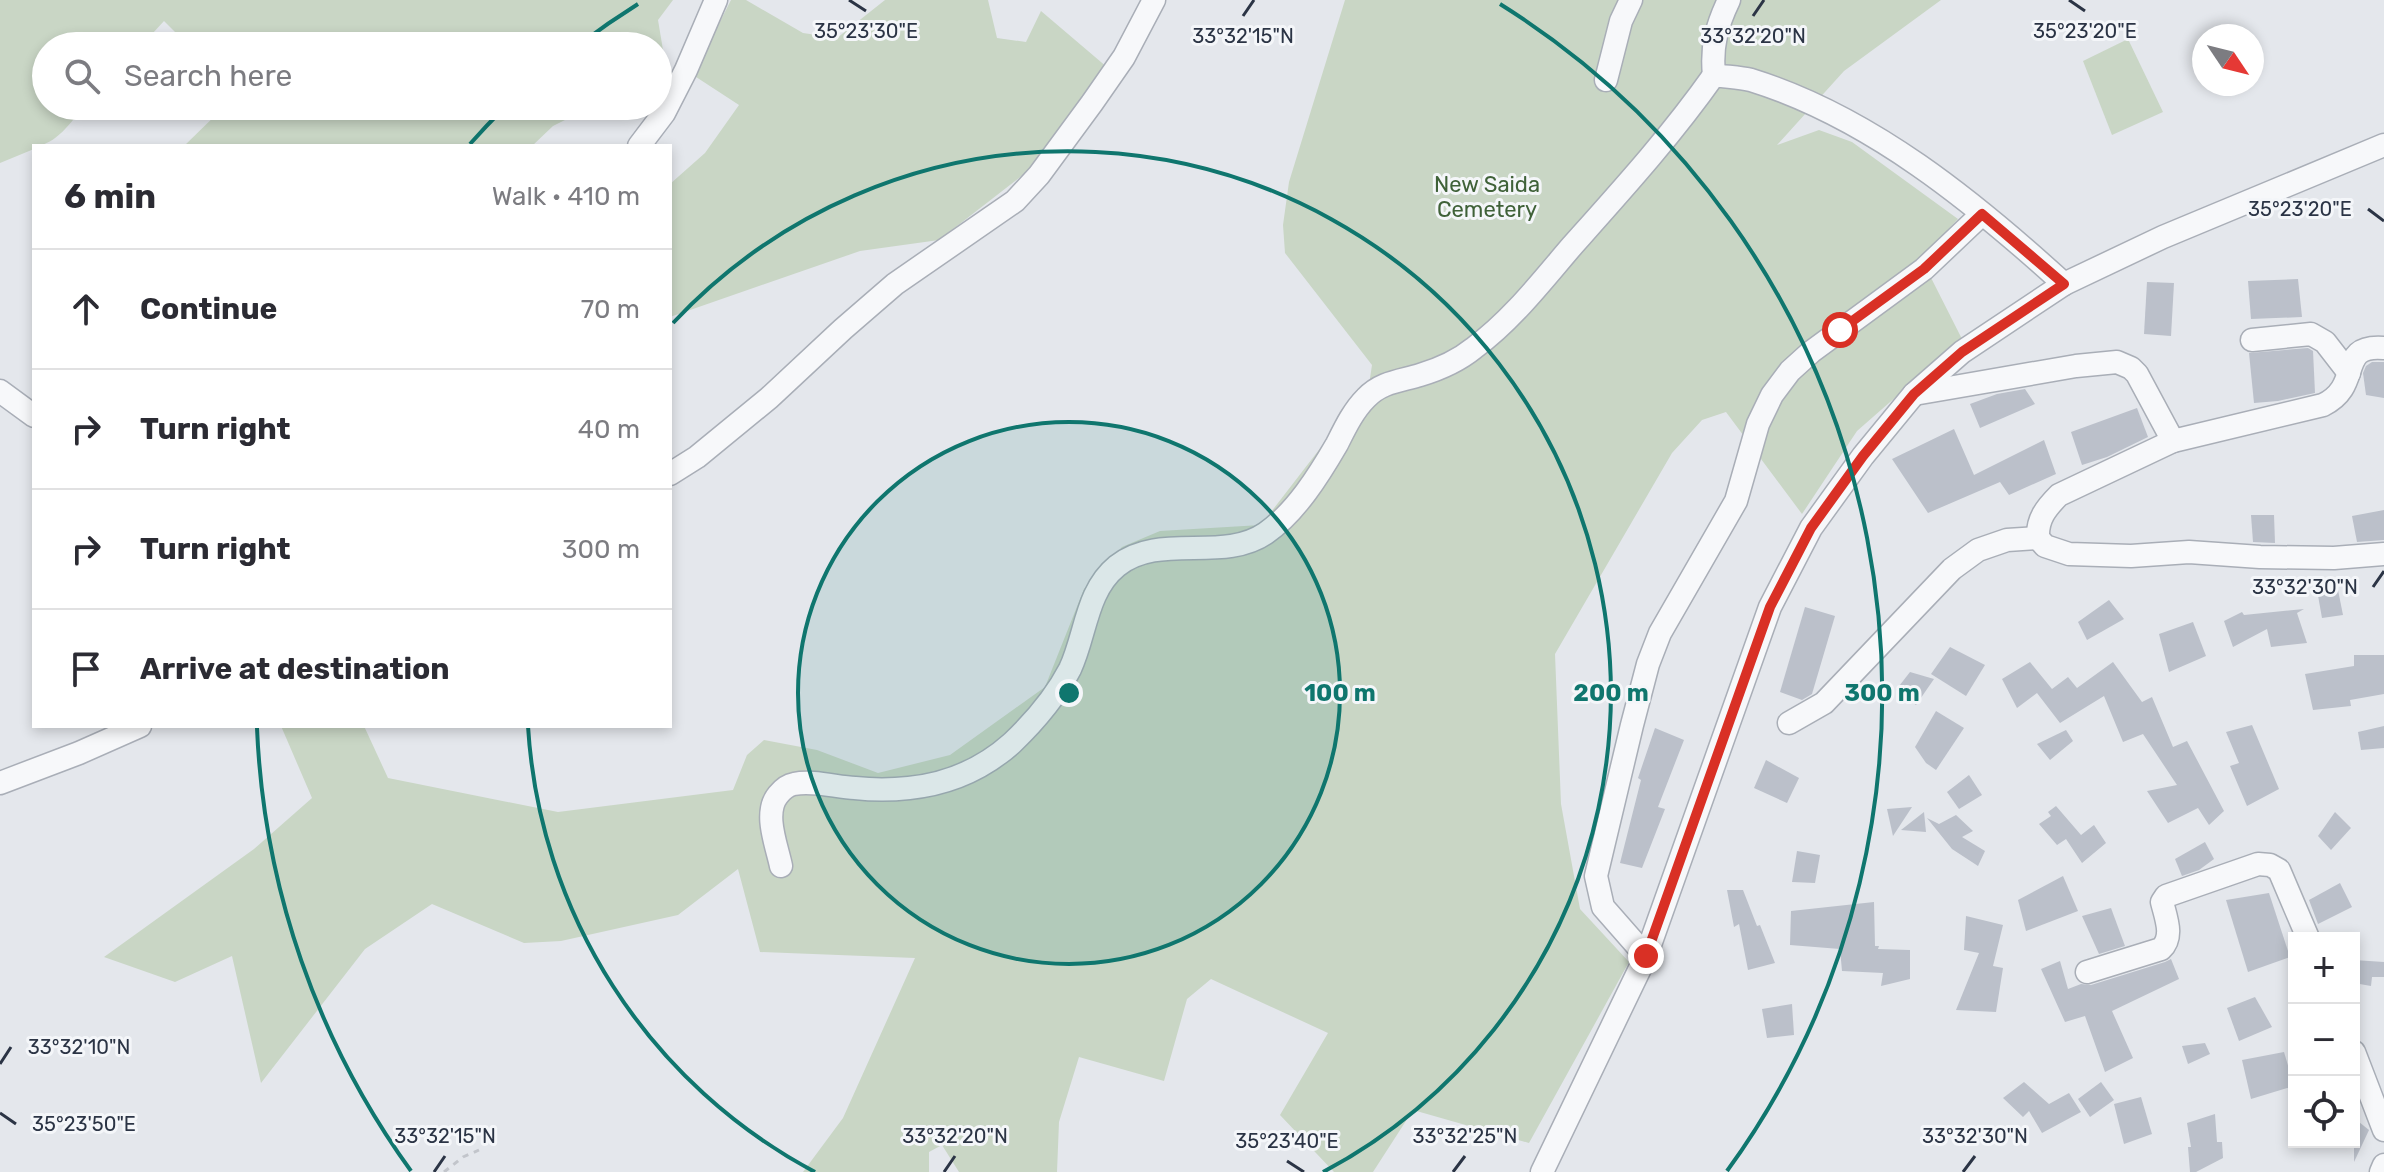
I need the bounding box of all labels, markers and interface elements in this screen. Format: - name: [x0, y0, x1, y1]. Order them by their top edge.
- text: 35°23'30"E: [814, 19, 918, 43]
- text: 35°23'20"E: [2033, 19, 2137, 43]
- text: 33°32'15"N: [1192, 24, 1294, 48]
- text: 33°32'20"N: [1700, 24, 1806, 48]
- north arrow: [2192, 24, 2264, 96]
- search box: [32, 32, 672, 120]
- icon: search: [60, 54, 104, 98]
- text: Search here: [124, 58, 292, 94]
- park label: New Saida Cemetery: [1434, 171, 1540, 223]
- text: 6 min: [64, 176, 156, 217]
- text: Walk · 410 m: [492, 181, 640, 212]
- text: 35°23'20"E: [2248, 197, 2352, 221]
- icon: ahead: [64, 287, 108, 331]
- text: Continue: [140, 291, 277, 327]
- text: 70 m: [581, 294, 640, 325]
- route start: [1822, 312, 1858, 348]
- icon: right: [64, 407, 108, 451]
- text: Turn right: [140, 411, 291, 447]
- text: 40 m: [578, 414, 640, 445]
- icon: right: [64, 527, 108, 571]
- text: Turn right: [140, 531, 291, 567]
- text: 300 m: [562, 534, 640, 565]
- text: 33°32'30"N: [2252, 575, 2358, 599]
- icon: arrive: [64, 647, 108, 691]
- text: Arrive at destination: [140, 651, 450, 687]
- centre of rings: [1055, 679, 1083, 707]
- text: 100 m: [1304, 679, 1376, 707]
- text: 200 m: [1573, 679, 1649, 707]
- text: 300 m: [1844, 679, 1920, 707]
- map controls: [2288, 932, 2360, 1148]
- button: +: [2288, 932, 2360, 1004]
- route end: [1628, 938, 1664, 974]
- button: −: [2288, 1004, 2360, 1076]
- text: 33°32'10"N: [28, 1035, 130, 1059]
- button: locate: [2288, 1076, 2360, 1148]
- text: 35°23'50"E: [32, 1112, 136, 1136]
- text: 33°32'15"N: [394, 1124, 496, 1148]
- text: 33°32'20"N: [902, 1124, 1008, 1148]
- text: 33°32'25"N: [1413, 1124, 1517, 1148]
- text: 33°32'30"N: [1922, 1124, 2028, 1148]
- text: 35°23'40"E: [1235, 1129, 1339, 1153]

